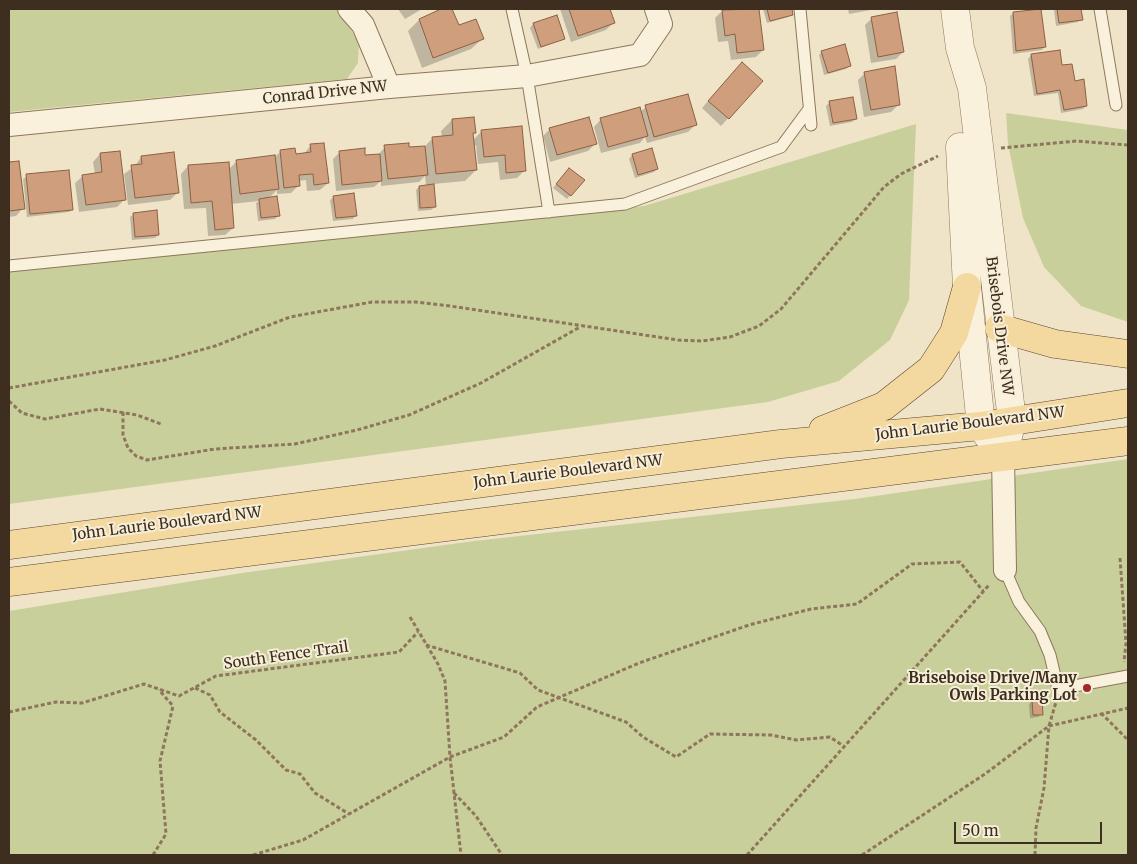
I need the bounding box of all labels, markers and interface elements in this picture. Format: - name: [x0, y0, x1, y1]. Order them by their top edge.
- street label: Conrad Drive NW: [262, 78, 388, 108]
- street label: Brisebois Drive NW: [982, 255, 1016, 397]
- street label: John Laurie Boulevard NW: [874, 403, 1066, 445]
- street label: John Laurie Boulevard NW: [472, 451, 664, 493]
- street label: John Laurie Boulevard NW: [71, 503, 263, 545]
- street label: South Fence Trail: [222, 638, 350, 674]
- place label: Briseboise Drive/Many Owls Parking Lot: [908, 670, 1077, 705]
- marker: Briseboise Drive/Many Owls Parking Lot: [1081, 682, 1093, 694]
- scale bar: [957, 812, 1104, 844]
- text: 50 m: [962, 821, 999, 840]

